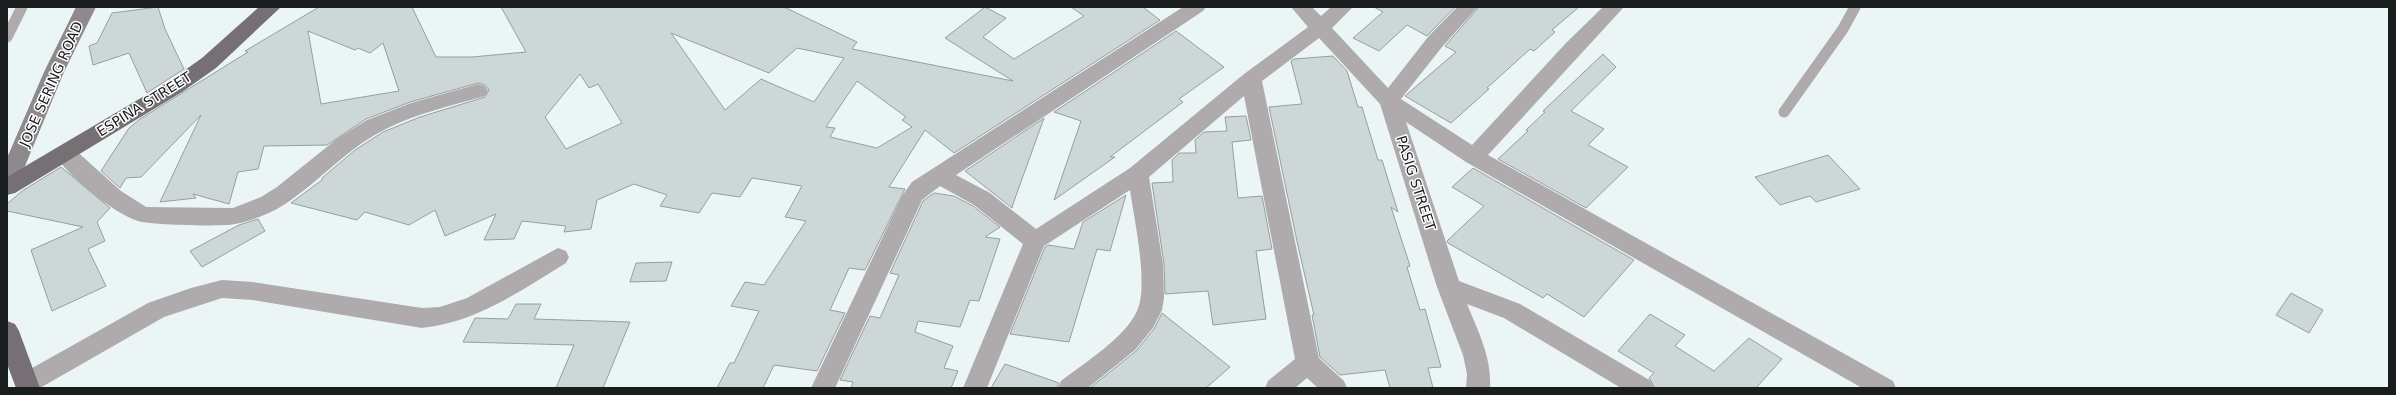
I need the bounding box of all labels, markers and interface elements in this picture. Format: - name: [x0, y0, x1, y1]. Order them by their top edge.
- street label: JOSE SERING ROAD: [16, 19, 86, 150]
- street label: ESPINA STREET: [94, 68, 195, 139]
- street label: PASIG STREET: [1393, 134, 1439, 233]

